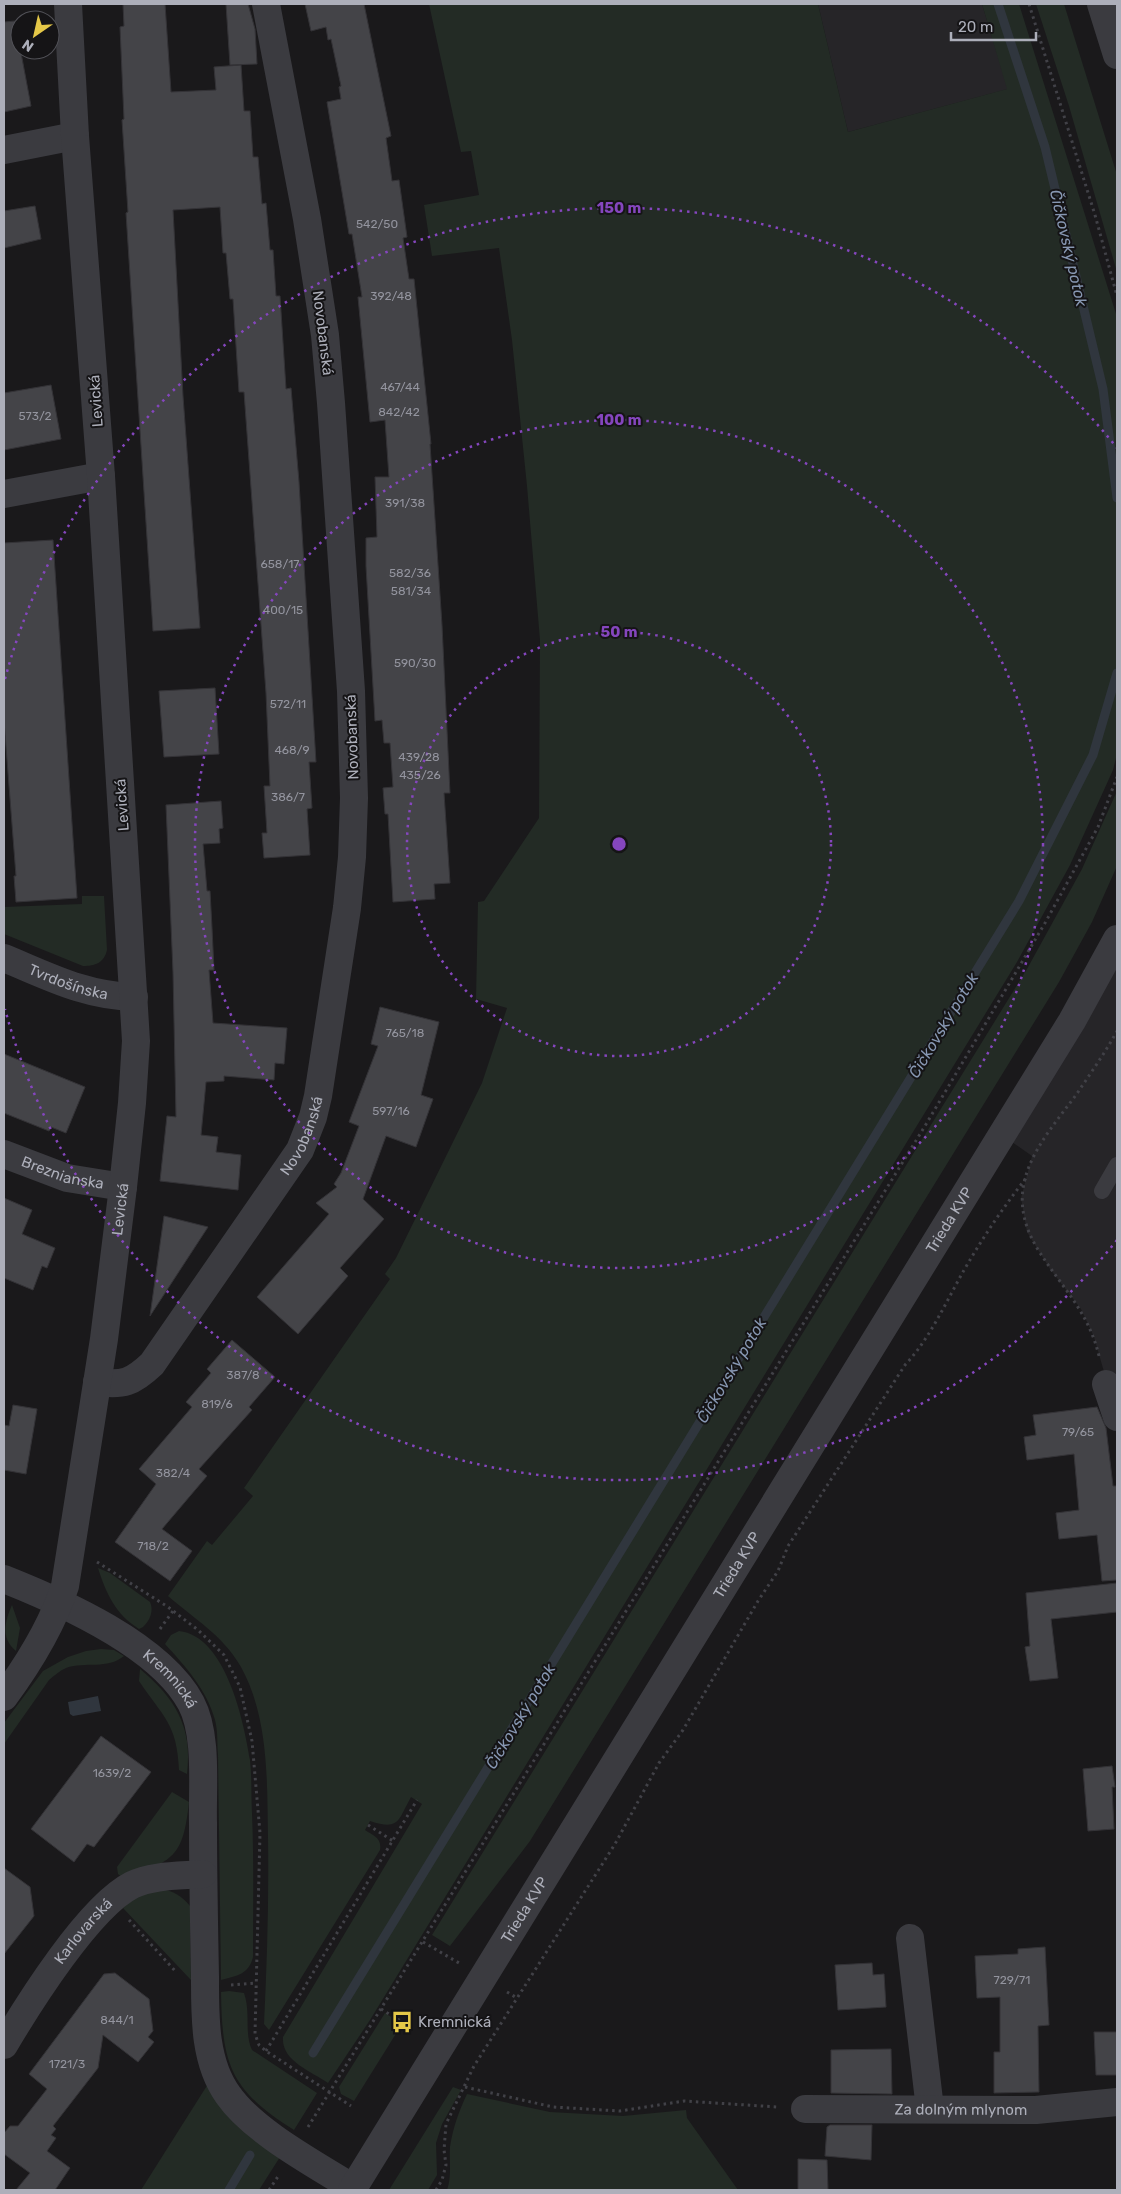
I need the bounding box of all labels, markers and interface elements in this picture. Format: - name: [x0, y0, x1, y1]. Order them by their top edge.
- north arrow: [10, 10, 60, 60]
- scale bar: [951, 10, 1036, 42]
- text: 20 m: [958, 18, 993, 36]
- text: N: [19, 35, 37, 55]
- water label: Čičkovský potok: [1046, 187, 1092, 309]
- text: 150 m: [597, 199, 641, 217]
- house number: 542/50: [356, 217, 398, 231]
- house number: 392/48: [370, 289, 412, 303]
- street label: Novobanská: [309, 290, 337, 376]
- street label: Levická: [85, 374, 107, 428]
- house number: 467/44: [380, 380, 420, 394]
- house number: 842/42: [378, 405, 420, 419]
- house number: 573/2: [18, 409, 52, 423]
- text: 100 m: [597, 411, 641, 429]
- house number: 391/38: [385, 496, 425, 510]
- house number: 658/17: [261, 557, 299, 571]
- house number: 582/36: [389, 566, 431, 580]
- house number: 581/34: [391, 584, 432, 598]
- house number: 400/15: [263, 603, 303, 617]
- text: 50 m: [601, 623, 637, 641]
- house number: 590/30: [394, 656, 436, 670]
- street label: Novobanská: [342, 694, 362, 780]
- house number: 572/11: [270, 697, 306, 711]
- house number: 468/9: [274, 743, 310, 757]
- house number: 439/28: [398, 750, 440, 764]
- house number: 435/26: [399, 768, 441, 782]
- street label: Levická: [111, 778, 133, 832]
- house number: 386/7: [271, 790, 305, 804]
- centre of rings: [610, 835, 628, 853]
- street label: Tvrdošínska: [26, 960, 109, 1004]
- water label: Čičkovský potok: [904, 968, 983, 1081]
- house number: 765/18: [386, 1026, 424, 1040]
- street label: Novobanská: [276, 1094, 327, 1179]
- house number: 597/16: [372, 1104, 410, 1118]
- street label: Breznianska: [19, 1152, 105, 1193]
- street label: Levická: [108, 1182, 132, 1236]
- street label: Trieda KVP: [922, 1183, 977, 1257]
- water label: Čičkovský potok: [692, 1313, 771, 1426]
- house number: 387/8: [226, 1368, 260, 1382]
- house number: 819/6: [201, 1397, 233, 1411]
- house number: 79/65: [1062, 1425, 1094, 1439]
- house number: 382/4: [156, 1466, 191, 1480]
- street label: Trieda KVP: [710, 1528, 764, 1602]
- house number: 718/2: [137, 1539, 169, 1553]
- street label: Kremnická: [139, 1646, 201, 1711]
- water label: Čičkovský potok: [481, 1659, 560, 1772]
- house number: 1639/2: [93, 1766, 131, 1780]
- street label: Trieda KVP: [497, 1873, 552, 1946]
- street label: Karlovarská: [51, 1894, 116, 1968]
- house number: 729/71: [994, 1973, 1030, 1987]
- bus stop icon: Kremnická: [389, 2009, 415, 2035]
- house number: 844/1: [100, 2013, 134, 2027]
- place label: Kremnická: [418, 2013, 491, 2031]
- house number: 1721/3: [49, 2057, 85, 2071]
- street label: Za dolným mlynom: [895, 2100, 1027, 2119]

